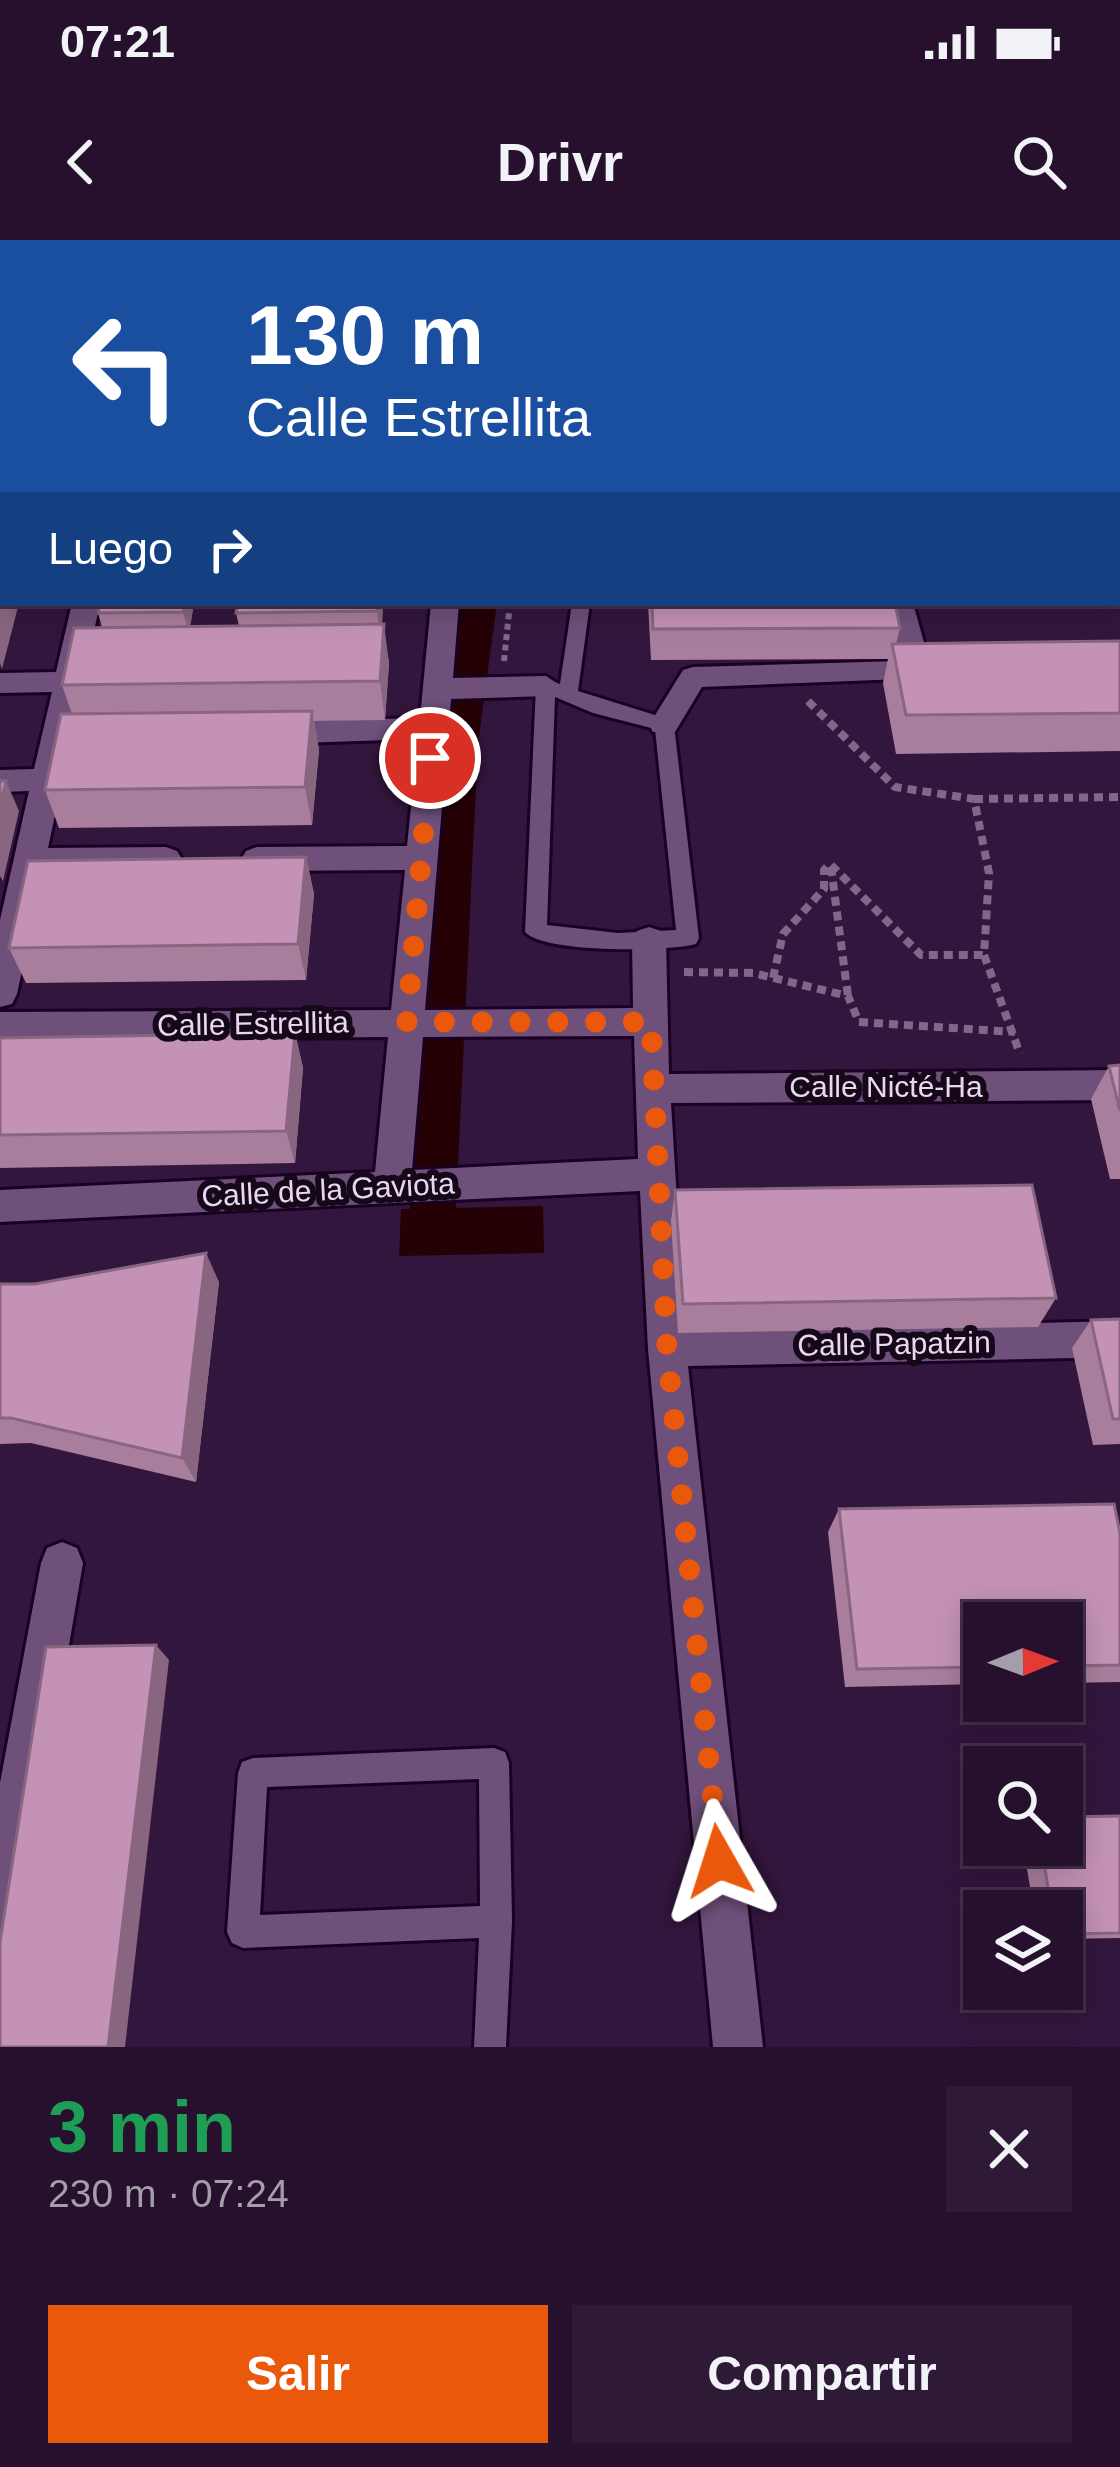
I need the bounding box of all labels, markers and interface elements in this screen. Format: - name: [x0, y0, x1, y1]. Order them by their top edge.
- text: 07:21: [60, 16, 175, 67]
- icon: back: [48, 129, 114, 195]
- icon: search: [1006, 129, 1072, 195]
- text: Drivr: [497, 132, 623, 192]
- icon: left: [48, 288, 204, 444]
- text: 130 m: [246, 288, 484, 382]
- text: Calle Estrellita: [246, 387, 591, 447]
- icon: right: [197, 516, 263, 582]
- text: Luego: [48, 523, 173, 574]
- pin: [379, 707, 481, 809]
- icon: arrive: [397, 725, 463, 791]
- street label: Calle Estrellita: [157, 1005, 349, 1042]
- street label: Calle Nicté-Ha: [789, 1070, 983, 1103]
- street label: Calle de la Gaviota: [201, 1166, 456, 1213]
- street label: Calle Papatzin: [797, 1325, 991, 1362]
- north arrow: [963, 1602, 1083, 1722]
- map controls: [963, 1602, 1083, 2010]
- button: search: [963, 1746, 1083, 1866]
- position arrow: [656, 1798, 782, 1924]
- button: layers: [963, 1890, 1083, 2010]
- button: close: [946, 2086, 1072, 2212]
- text: 3 min: [48, 2087, 236, 2167]
- text: 230 m · 07:24: [48, 2172, 289, 2215]
- button: Salir: [48, 2305, 548, 2443]
- button: Compartir: [572, 2305, 1072, 2443]

